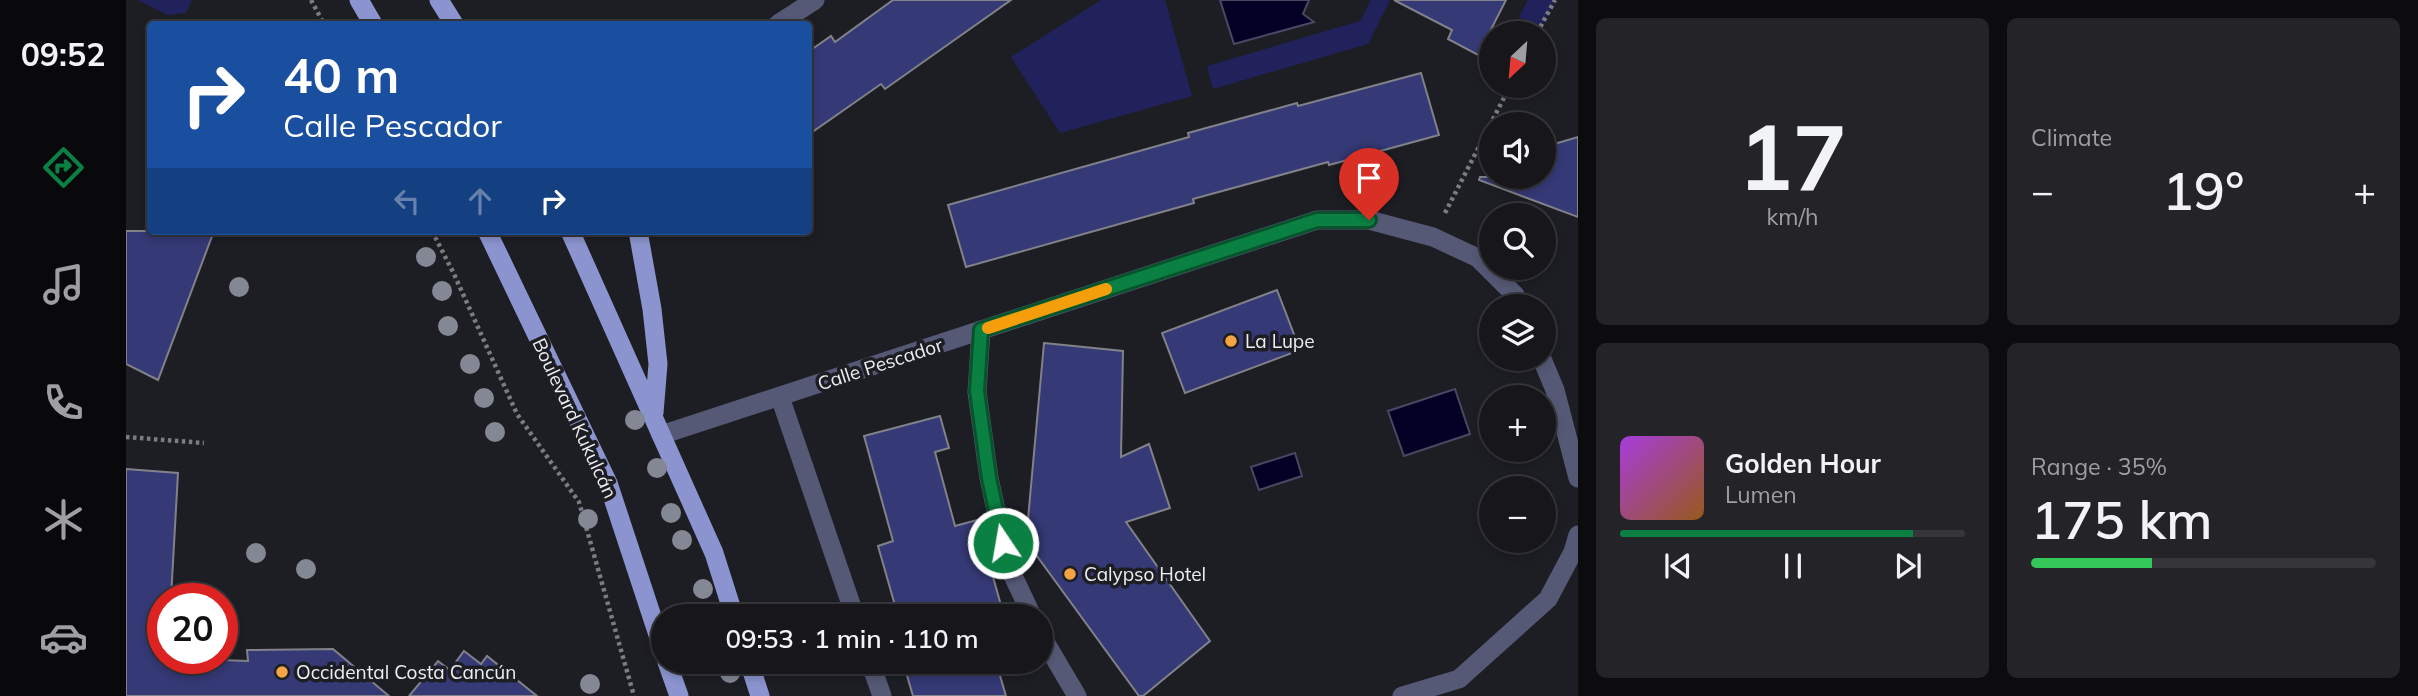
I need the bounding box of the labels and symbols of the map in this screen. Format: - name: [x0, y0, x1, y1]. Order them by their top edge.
- north arrow: [1479, 21, 1556, 98]
- pin: [1339, 148, 1399, 220]
- place label: La Lupe: [1245, 329, 1315, 353]
- street label: Calle Pescador: [814, 332, 946, 396]
- marker: La Lupe: [1223, 333, 1239, 349]
- street label: Boulevard Kukulcán: [527, 334, 623, 502]
- position arrow: [966, 506, 1040, 580]
- place label: Calypso Hotel: [1084, 562, 1206, 586]
- marker: Calypso Hotel: [1062, 566, 1078, 582]
- speed limit sign: 20: [147, 583, 238, 674]
- place label: Occidental Costa Cancún: [296, 660, 516, 684]
- marker: Occidental Costa Cancún: [274, 664, 290, 680]

